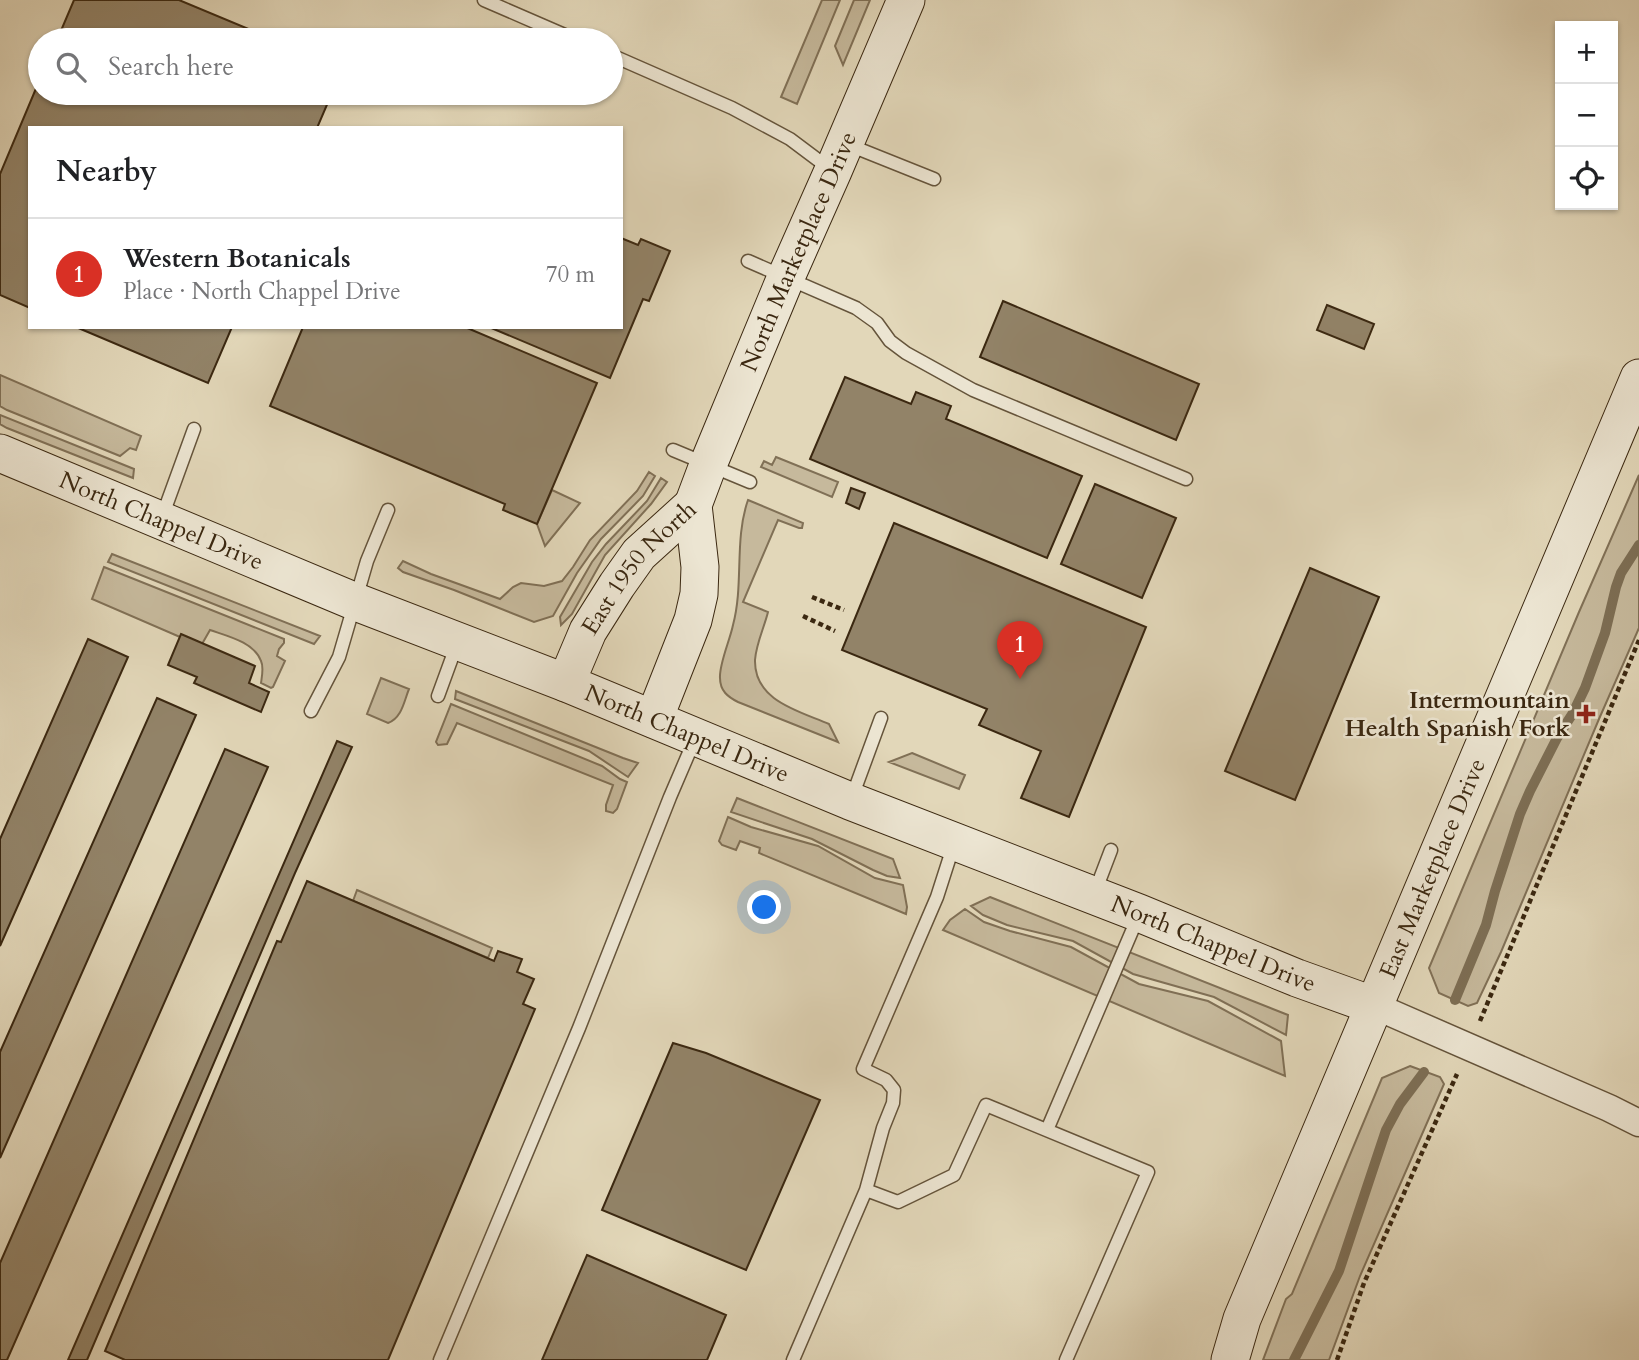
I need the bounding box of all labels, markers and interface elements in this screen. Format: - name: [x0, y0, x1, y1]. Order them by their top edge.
- map controls: [1555, 21, 1618, 210]
- button: +: [1555, 21, 1618, 84]
- search box: [28, 28, 623, 105]
- icon: search: [52, 48, 90, 86]
- text: Search here: [108, 49, 234, 84]
- button: −: [1555, 84, 1618, 147]
- street label: North Marketplace Drive: [733, 127, 865, 377]
- button: locate: [1555, 147, 1618, 210]
- text: Nearby: [56, 151, 157, 192]
- text: Western Botanicals: [123, 241, 351, 276]
- text: 1: [73, 259, 85, 290]
- text: 70 m: [546, 259, 595, 290]
- text: Place · North Chappel Drive: [123, 276, 401, 307]
- street label: North Chappel Drive: [54, 464, 268, 578]
- street label: East 1950 North: [574, 494, 704, 641]
- pin: 1: [997, 621, 1043, 679]
- street label: North Chappel Drive: [580, 677, 794, 791]
- place label: Intermountain Health Spanish Fork: [1345, 684, 1571, 745]
- marker: Intermountain Health Spanish Fork: [1576, 704, 1596, 724]
- street label: East Marketplace Drive: [1372, 753, 1494, 984]
- street label: North Chappel Drive: [1106, 888, 1320, 1000]
- your location: [747, 890, 781, 924]

